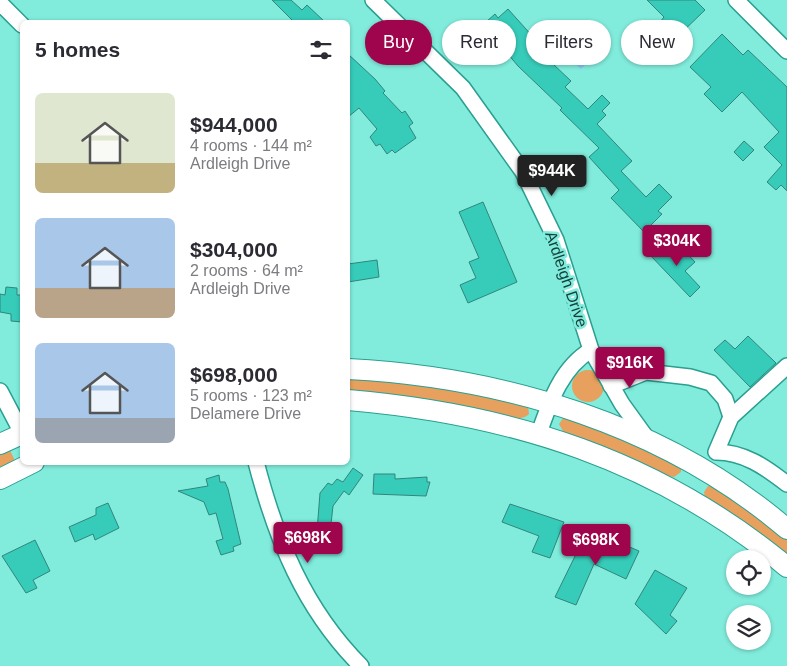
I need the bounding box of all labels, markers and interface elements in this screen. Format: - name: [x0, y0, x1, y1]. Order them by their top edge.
- chip: Buy: [365, 20, 432, 65]
- chip: Rent: [442, 20, 516, 65]
- chip: Filters: [526, 20, 611, 65]
- chip: New: [621, 20, 693, 65]
- icon: filters: [307, 36, 335, 64]
- text: 5 homes: [35, 38, 120, 61]
- icon: home: [75, 113, 135, 173]
- text: $944,000: [190, 113, 278, 136]
- text: 4 rooms · 144 m²: [190, 137, 312, 154]
- pin: $944K: [517, 154, 587, 197]
- text: Ardleigh Drive: [190, 155, 290, 172]
- text: $944K: [528, 162, 576, 179]
- pin: $304K: [642, 224, 712, 267]
- street label: Ardleigh Drive: [542, 229, 591, 330]
- text: $304K: [653, 232, 701, 249]
- icon: home: [75, 238, 135, 298]
- text: $304,000: [190, 238, 278, 261]
- text: 2 rooms · 64 m²: [190, 262, 303, 279]
- text: Ardleigh Drive: [190, 280, 290, 297]
- pin: $916K: [595, 346, 665, 389]
- text: $916K: [606, 354, 654, 371]
- icon: home: [75, 363, 135, 423]
- text: $698,000: [190, 363, 278, 386]
- text: 5 rooms · 123 m²: [190, 387, 312, 404]
- text: Delamere Drive: [190, 405, 301, 422]
- pin: $698K: [273, 522, 343, 564]
- pin: $698K: [561, 524, 631, 566]
- text: $698K: [284, 529, 332, 546]
- text: $698K: [572, 531, 620, 548]
- map controls: [726, 550, 771, 650]
- button: locate: [726, 550, 771, 595]
- button: layers: [726, 605, 771, 650]

